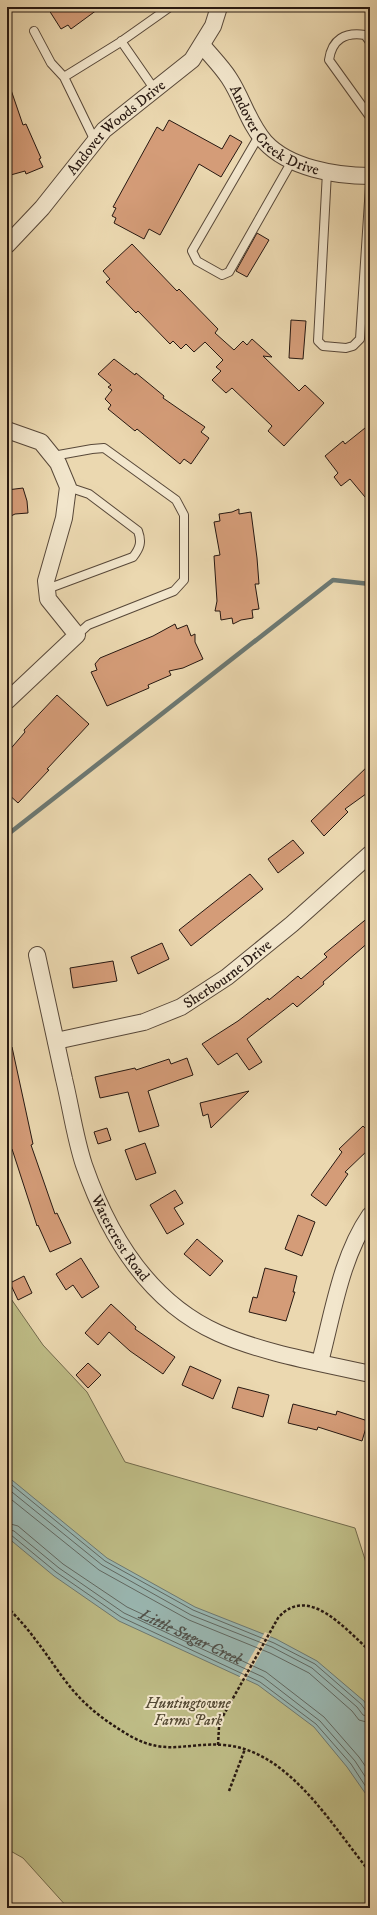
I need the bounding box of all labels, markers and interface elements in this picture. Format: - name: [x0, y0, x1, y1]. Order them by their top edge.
- street label: Andover Woods Drive: [62, 75, 169, 179]
- street label: Andover Creek Drive: [226, 82, 321, 179]
- street label: Sherbourne Drive: [179, 935, 275, 1013]
- street label: Watercrest Road: [87, 1191, 154, 1286]
- water label: Little Sugar Creek: [135, 1604, 246, 1670]
- park label: Huntingtowne Farms Park: [144, 1694, 231, 1730]

